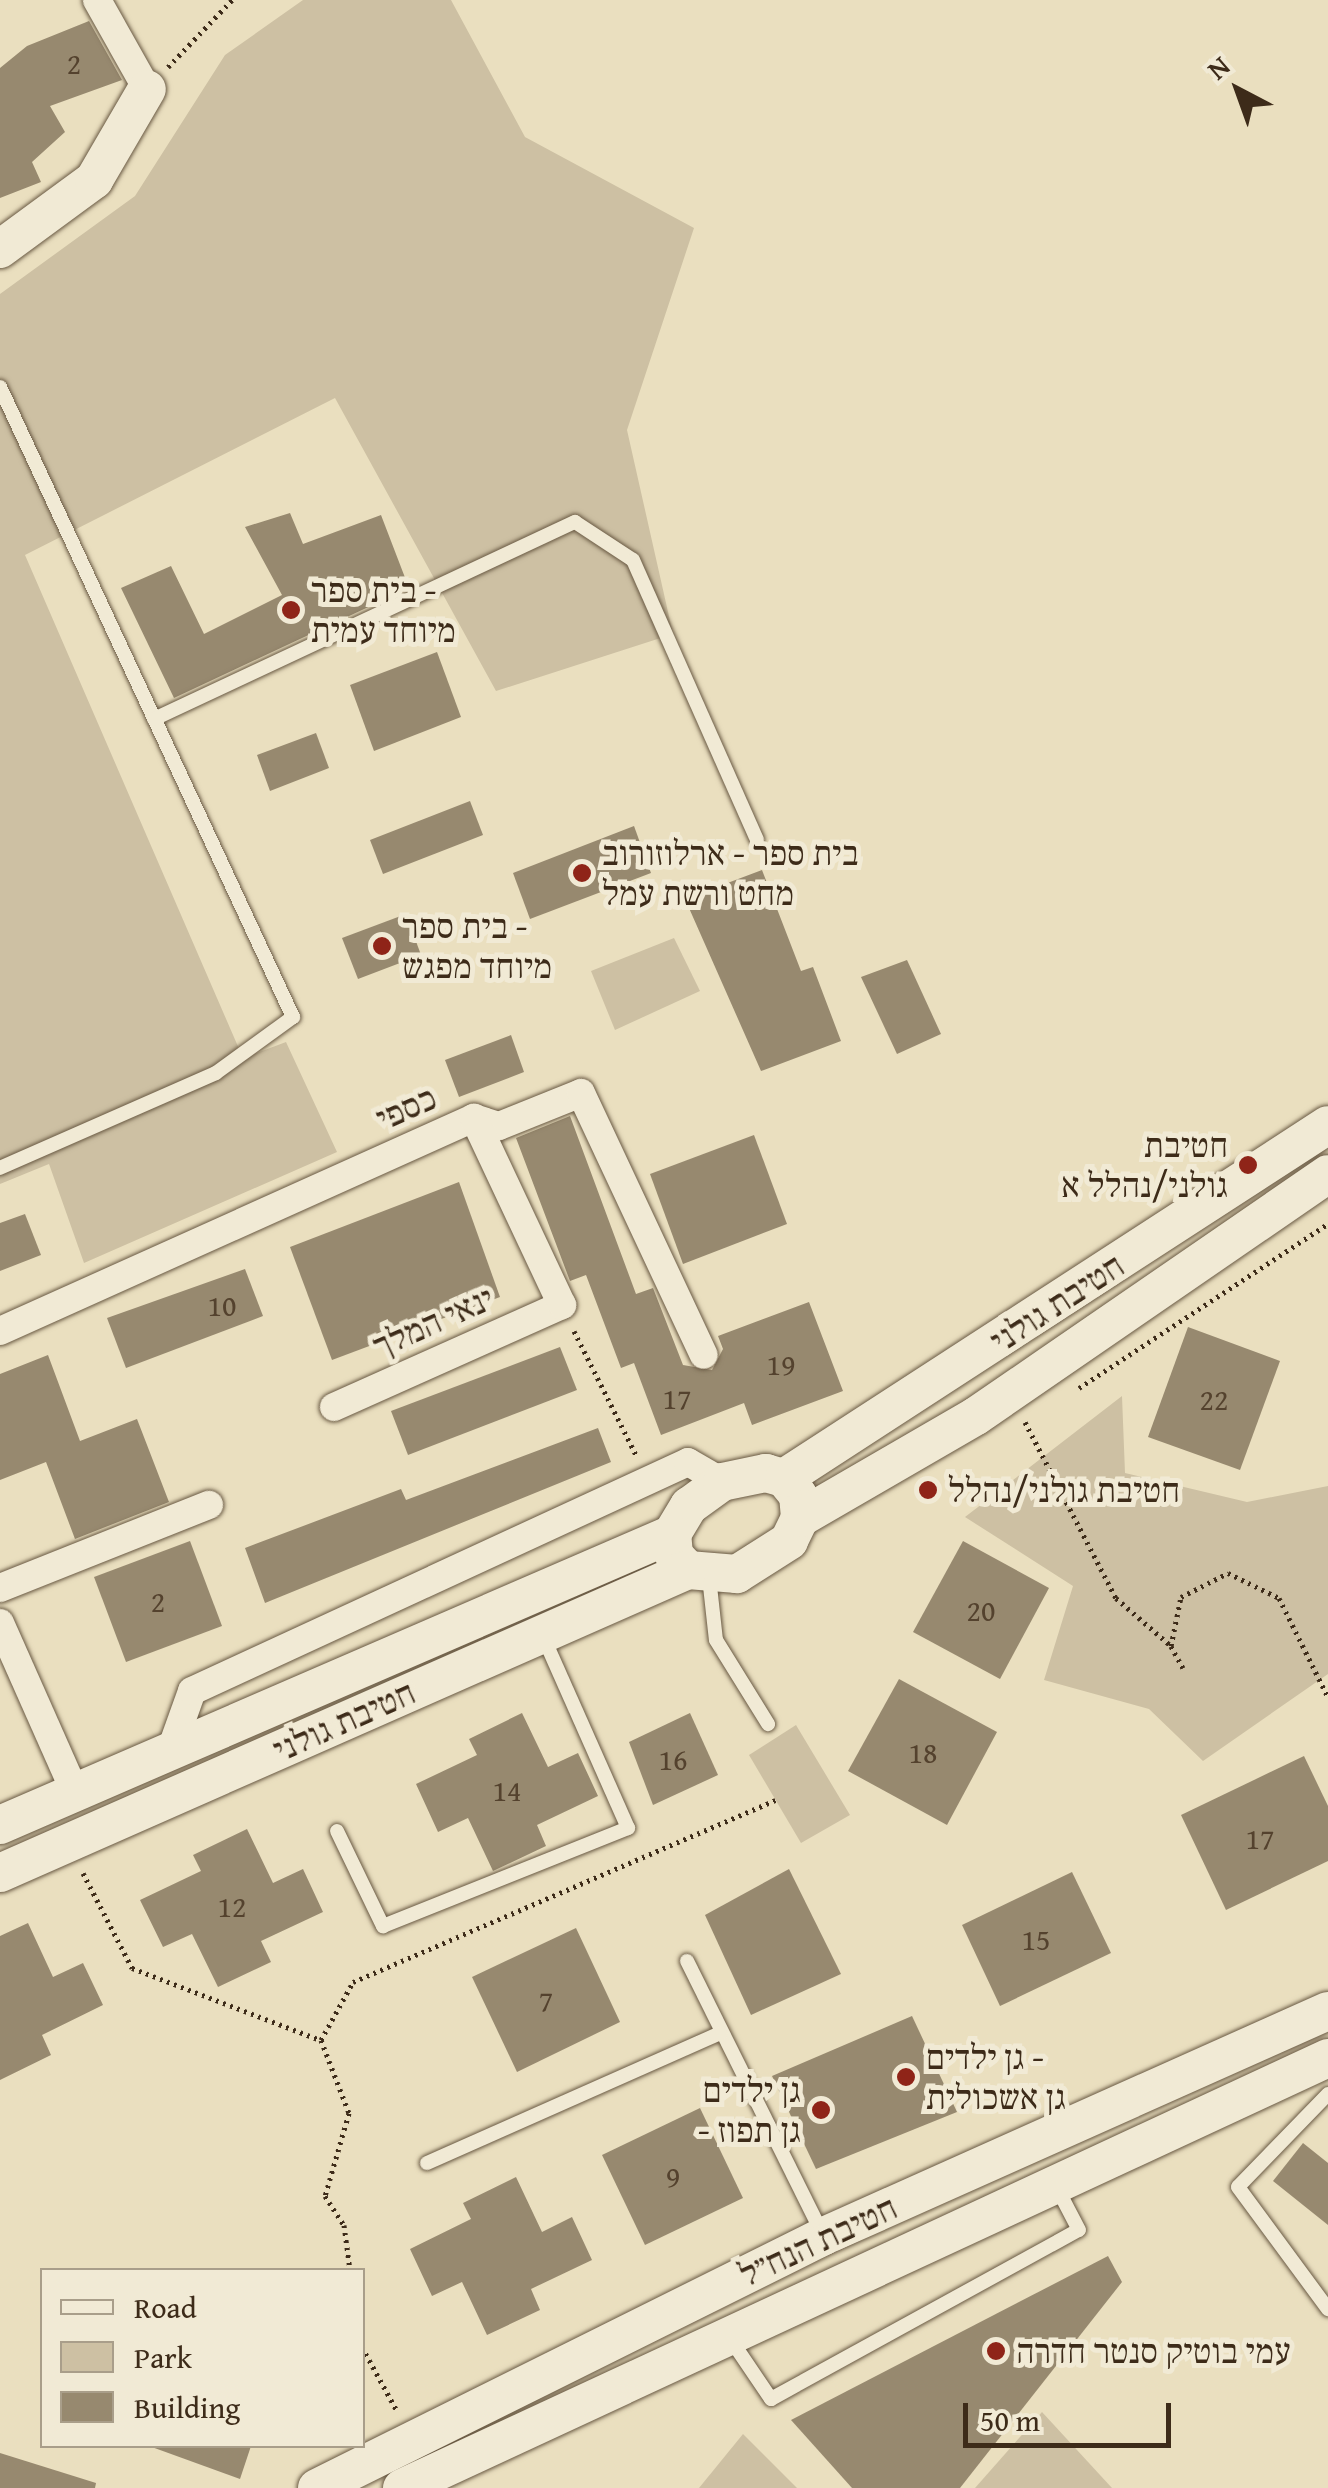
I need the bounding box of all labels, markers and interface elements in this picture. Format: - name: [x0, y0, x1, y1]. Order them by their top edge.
- north arrow: [1188, 40, 1288, 140]
- house number: 2: [67, 45, 81, 81]
- text: N: [1197, 45, 1239, 89]
- place label: בית ספר - מיוחד עמית: [311, 569, 456, 651]
- marker: בית ספר - מיוחד עמית: [280, 599, 302, 621]
- place label: בית ספר - ארלוזורוב מחט ורשת עמל: [602, 832, 859, 914]
- marker: בית ספר - ארלוזורוב מחט ורשת עמל: [571, 862, 593, 884]
- place label: בית ספר - מיוחד מפגש: [402, 905, 552, 987]
- marker: בית ספר - מיוחד מפגש: [371, 935, 393, 957]
- street label: כספי: [369, 1076, 443, 1140]
- place label: חטיבת גולני/נהלל א: [1061, 1124, 1228, 1206]
- marker: חטיבת גולני/נהלל א: [1237, 1154, 1259, 1176]
- street label: חטיבת גולני: [982, 1244, 1132, 1362]
- street label: ינאי המלך: [366, 1277, 500, 1367]
- house number: 10: [208, 1287, 236, 1323]
- house number: 19: [767, 1346, 795, 1382]
- house number: 17: [663, 1380, 691, 1416]
- house number: 22: [1200, 1381, 1228, 1417]
- place label: חטיבת גולני/נהלל: [948, 1469, 1180, 1511]
- marker: חטיבת גולני/נהלל: [917, 1479, 939, 1501]
- house number: 2: [151, 1583, 165, 1619]
- house number: 20: [967, 1592, 995, 1628]
- street label: חטיבת גולני: [266, 1671, 422, 1771]
- house number: 18: [909, 1734, 937, 1770]
- house number: 16: [659, 1741, 687, 1777]
- house number: 14: [493, 1772, 521, 1808]
- house number: 17: [1246, 1820, 1274, 1856]
- house number: 12: [218, 1888, 246, 1924]
- house number: 15: [1022, 1921, 1050, 1957]
- house number: 7: [539, 1982, 553, 2018]
- place label: גן ילדים - גן אשכולית: [926, 2036, 1066, 2118]
- marker: גן ילדים - גן אשכולית: [895, 2066, 917, 2088]
- place label: גן ילדים - גן תפוז: [698, 2069, 801, 2151]
- marker: גן ילדים - גן תפוז: [810, 2099, 832, 2121]
- house number: 9: [666, 2158, 680, 2194]
- street label: חטיבת הנח״ל: [732, 2186, 904, 2296]
- legend: [40, 2268, 365, 2448]
- text: Road: [134, 2285, 197, 2329]
- place label: עמי בוטיק סנטר חדרה: [1016, 2330, 1291, 2372]
- text: Park: [134, 2335, 192, 2379]
- marker: עמי בוטיק סנטר חדרה: [985, 2340, 1007, 2362]
- scale bar: [968, 2383, 1176, 2445]
- text: Building: [134, 2385, 240, 2429]
- text: 50 m: [980, 2398, 1040, 2442]

